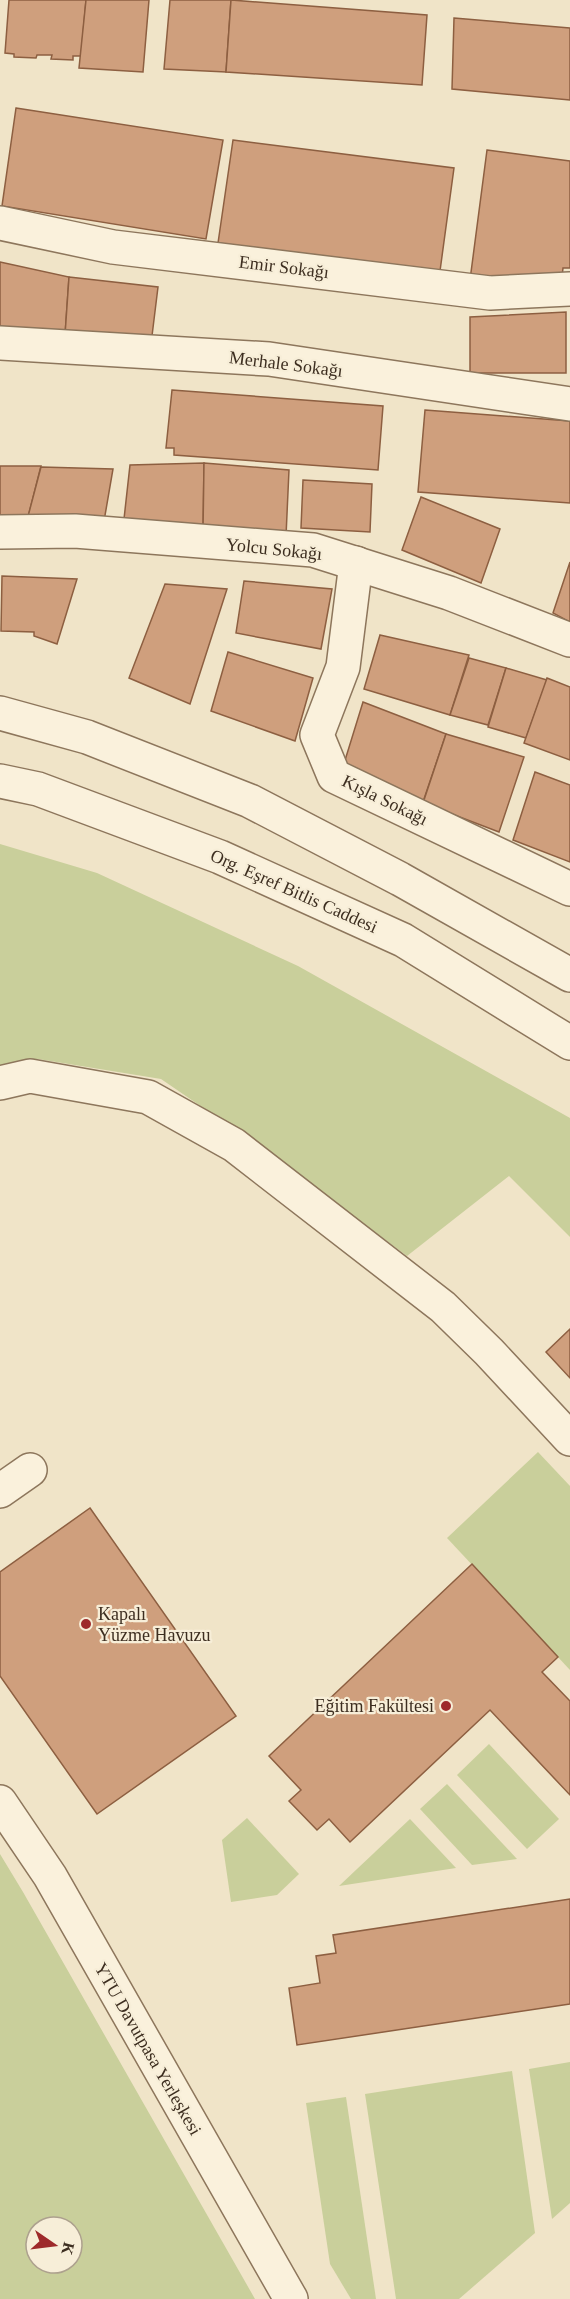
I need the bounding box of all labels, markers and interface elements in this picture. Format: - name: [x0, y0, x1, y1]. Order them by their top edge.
- street label: Emir Sokağı: [238, 252, 330, 282]
- street label: Merhale Sokağı: [228, 347, 344, 381]
- street label: Yolcu Sokağı: [225, 534, 323, 564]
- street label: Kışla Sokağı: [339, 771, 431, 829]
- street label: Org. Eşref Bitlis Caddesi: [207, 845, 381, 937]
- place label: Kapalı Yüzme Havuzu: [98, 1604, 210, 1645]
- marker: Kapalı Yüzme Havuzu: [79, 1617, 93, 1631]
- place label: Eğitim Fakültesi: [315, 1696, 434, 1716]
- marker: Eğitim Fakültesi: [439, 1699, 453, 1713]
- street label: YTU Davutpasa Yerleşkesi: [90, 1959, 206, 2139]
- north arrow: [24, 2215, 84, 2275]
- text: K: [58, 2240, 78, 2257]

